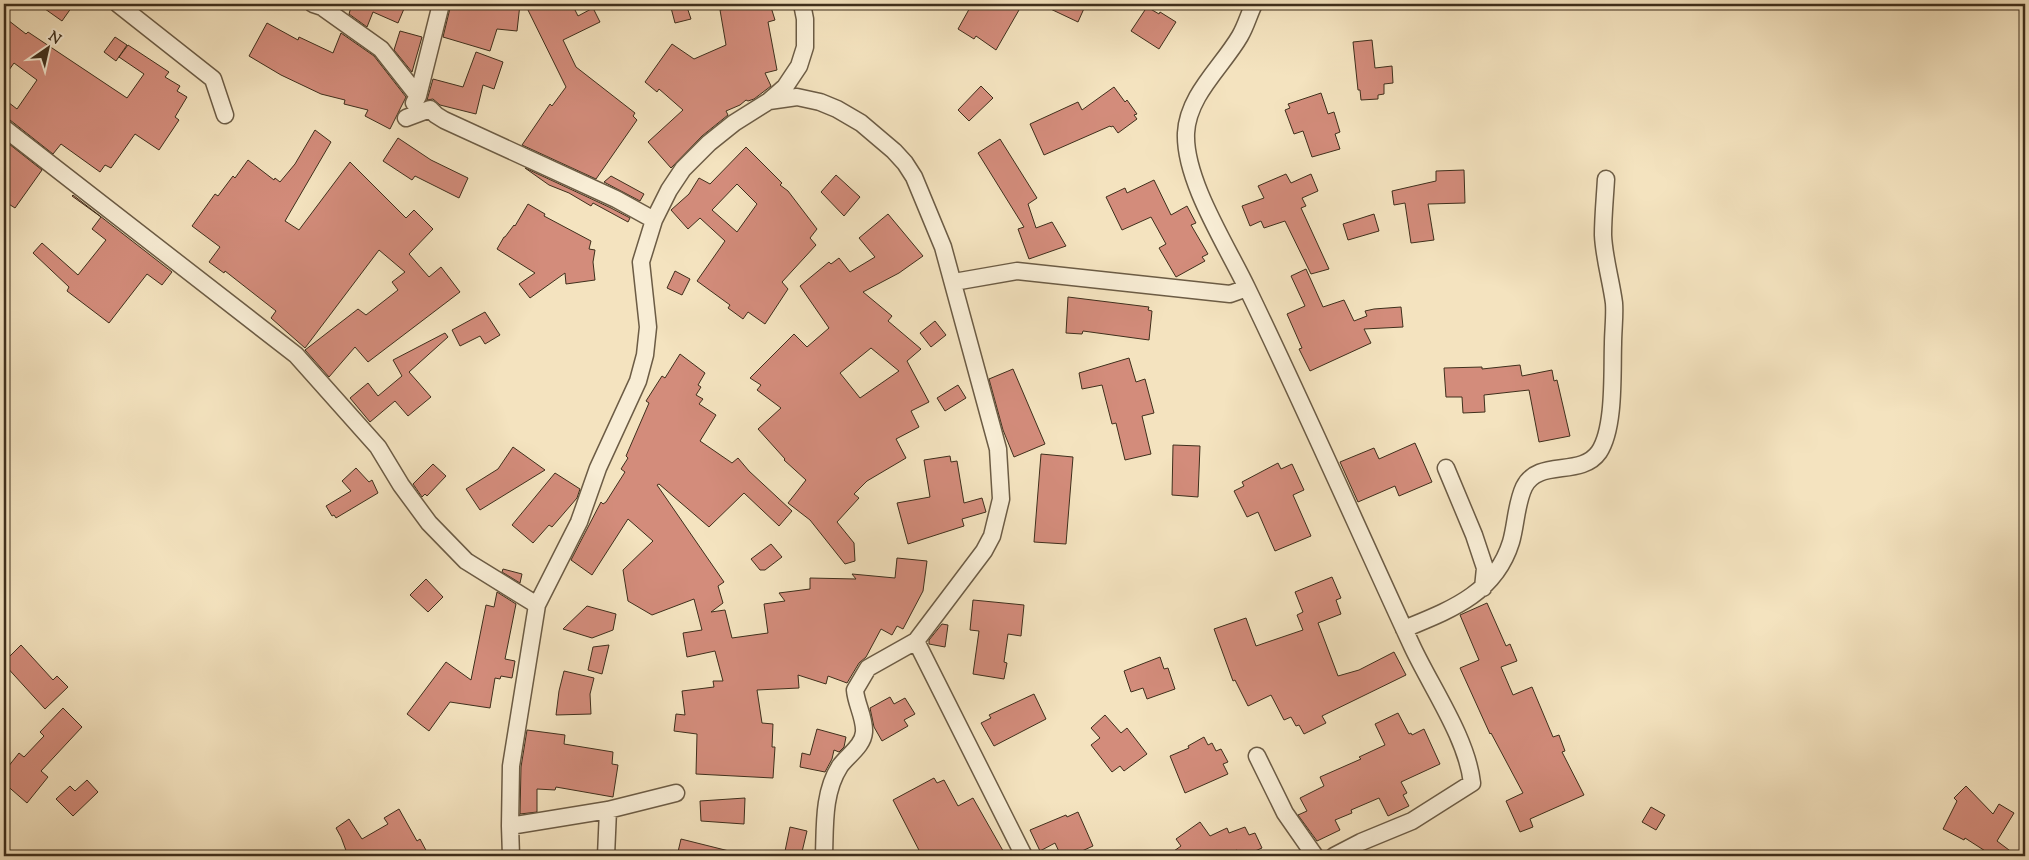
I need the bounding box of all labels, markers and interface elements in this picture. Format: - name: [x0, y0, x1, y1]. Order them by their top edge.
- north arrow: [22, 22, 72, 72]
- text: N: [44, 27, 64, 50]

